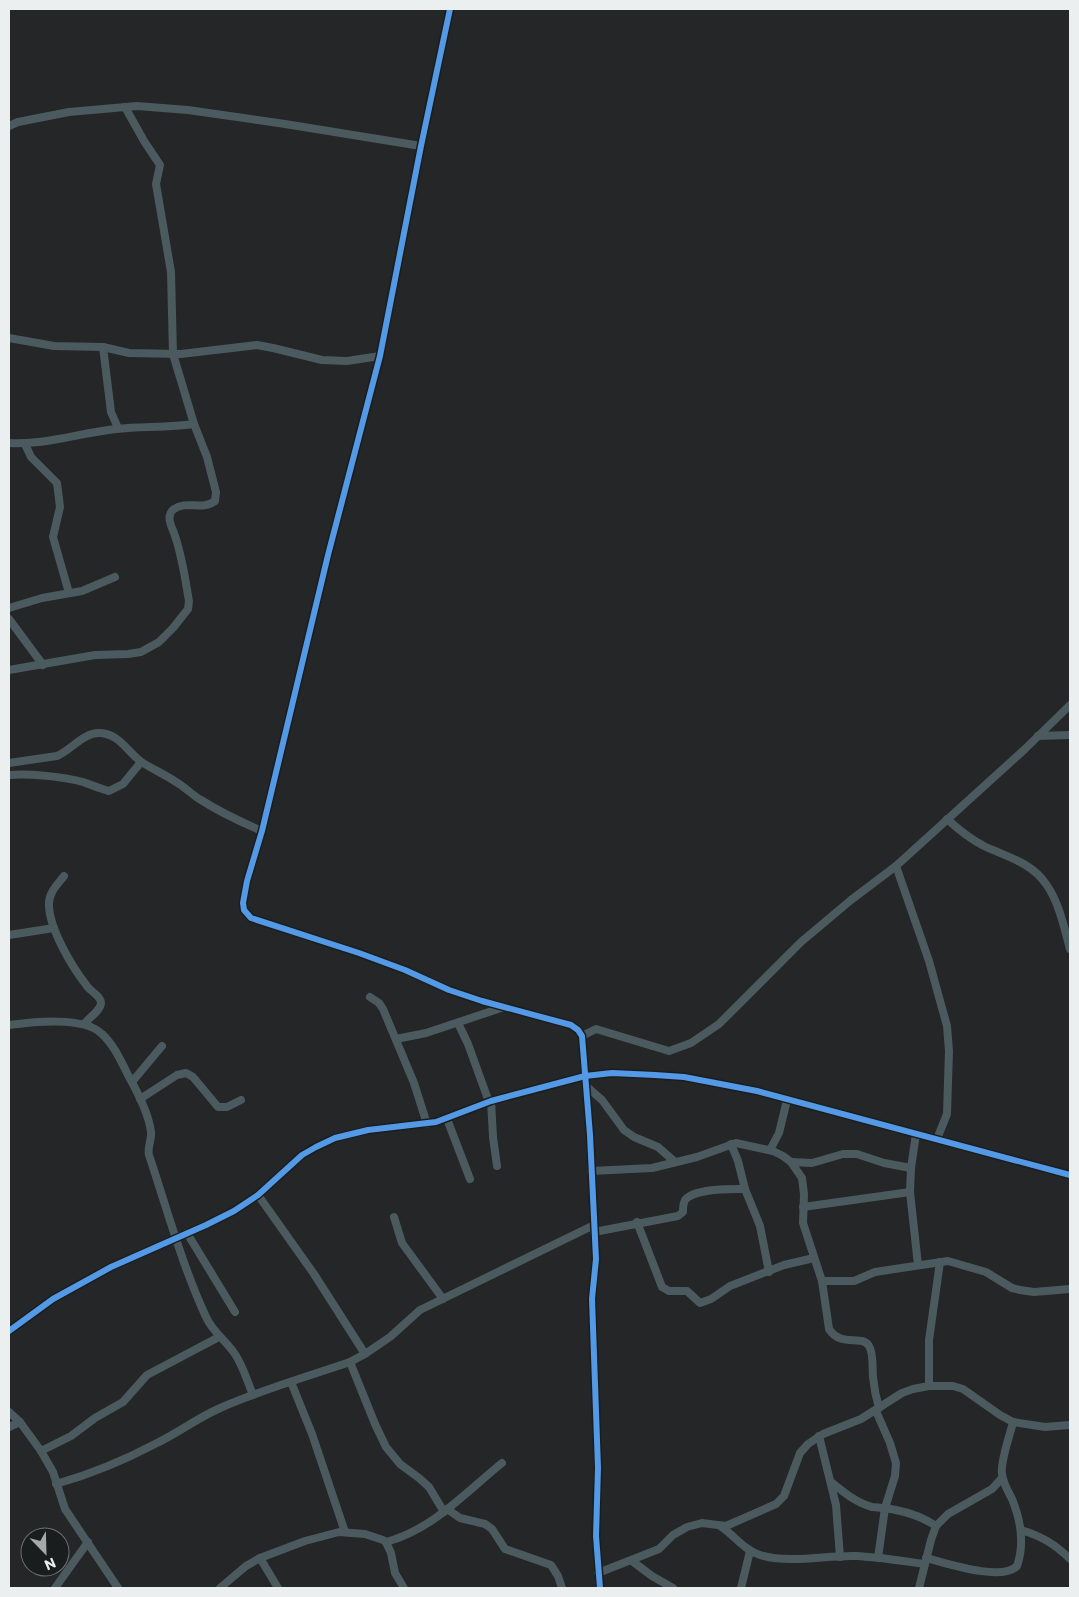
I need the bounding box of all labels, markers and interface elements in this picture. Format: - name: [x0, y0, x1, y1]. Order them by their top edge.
- north arrow: [20, 1527, 70, 1577]
- text: N: [42, 1555, 58, 1574]

